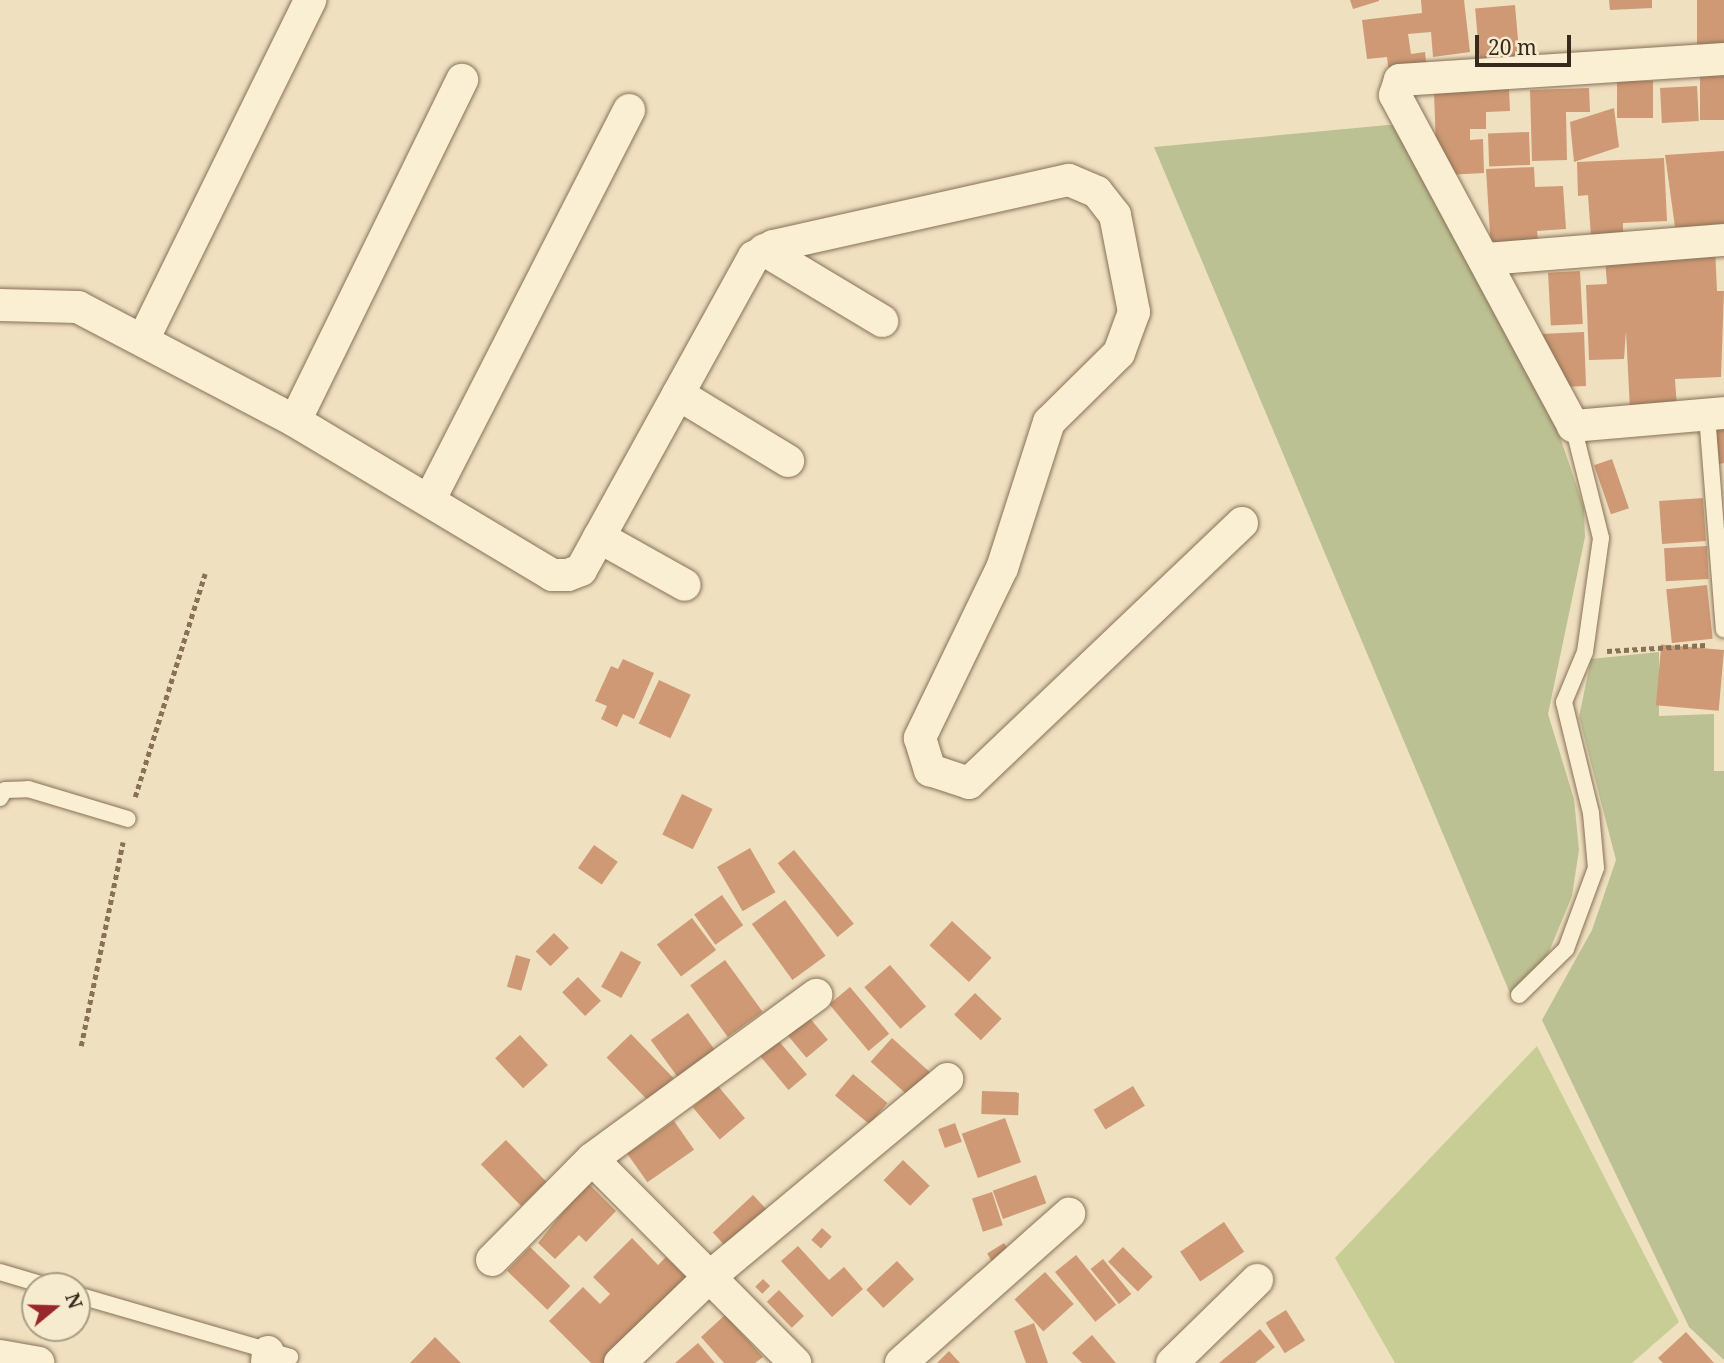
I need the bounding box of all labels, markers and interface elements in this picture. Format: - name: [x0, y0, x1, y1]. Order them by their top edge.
- scale bar: [1479, 21, 1575, 65]
- text: 20 m: [1488, 33, 1537, 61]
- north arrow: [21, 1272, 91, 1342]
- text: N: [59, 1289, 89, 1312]

